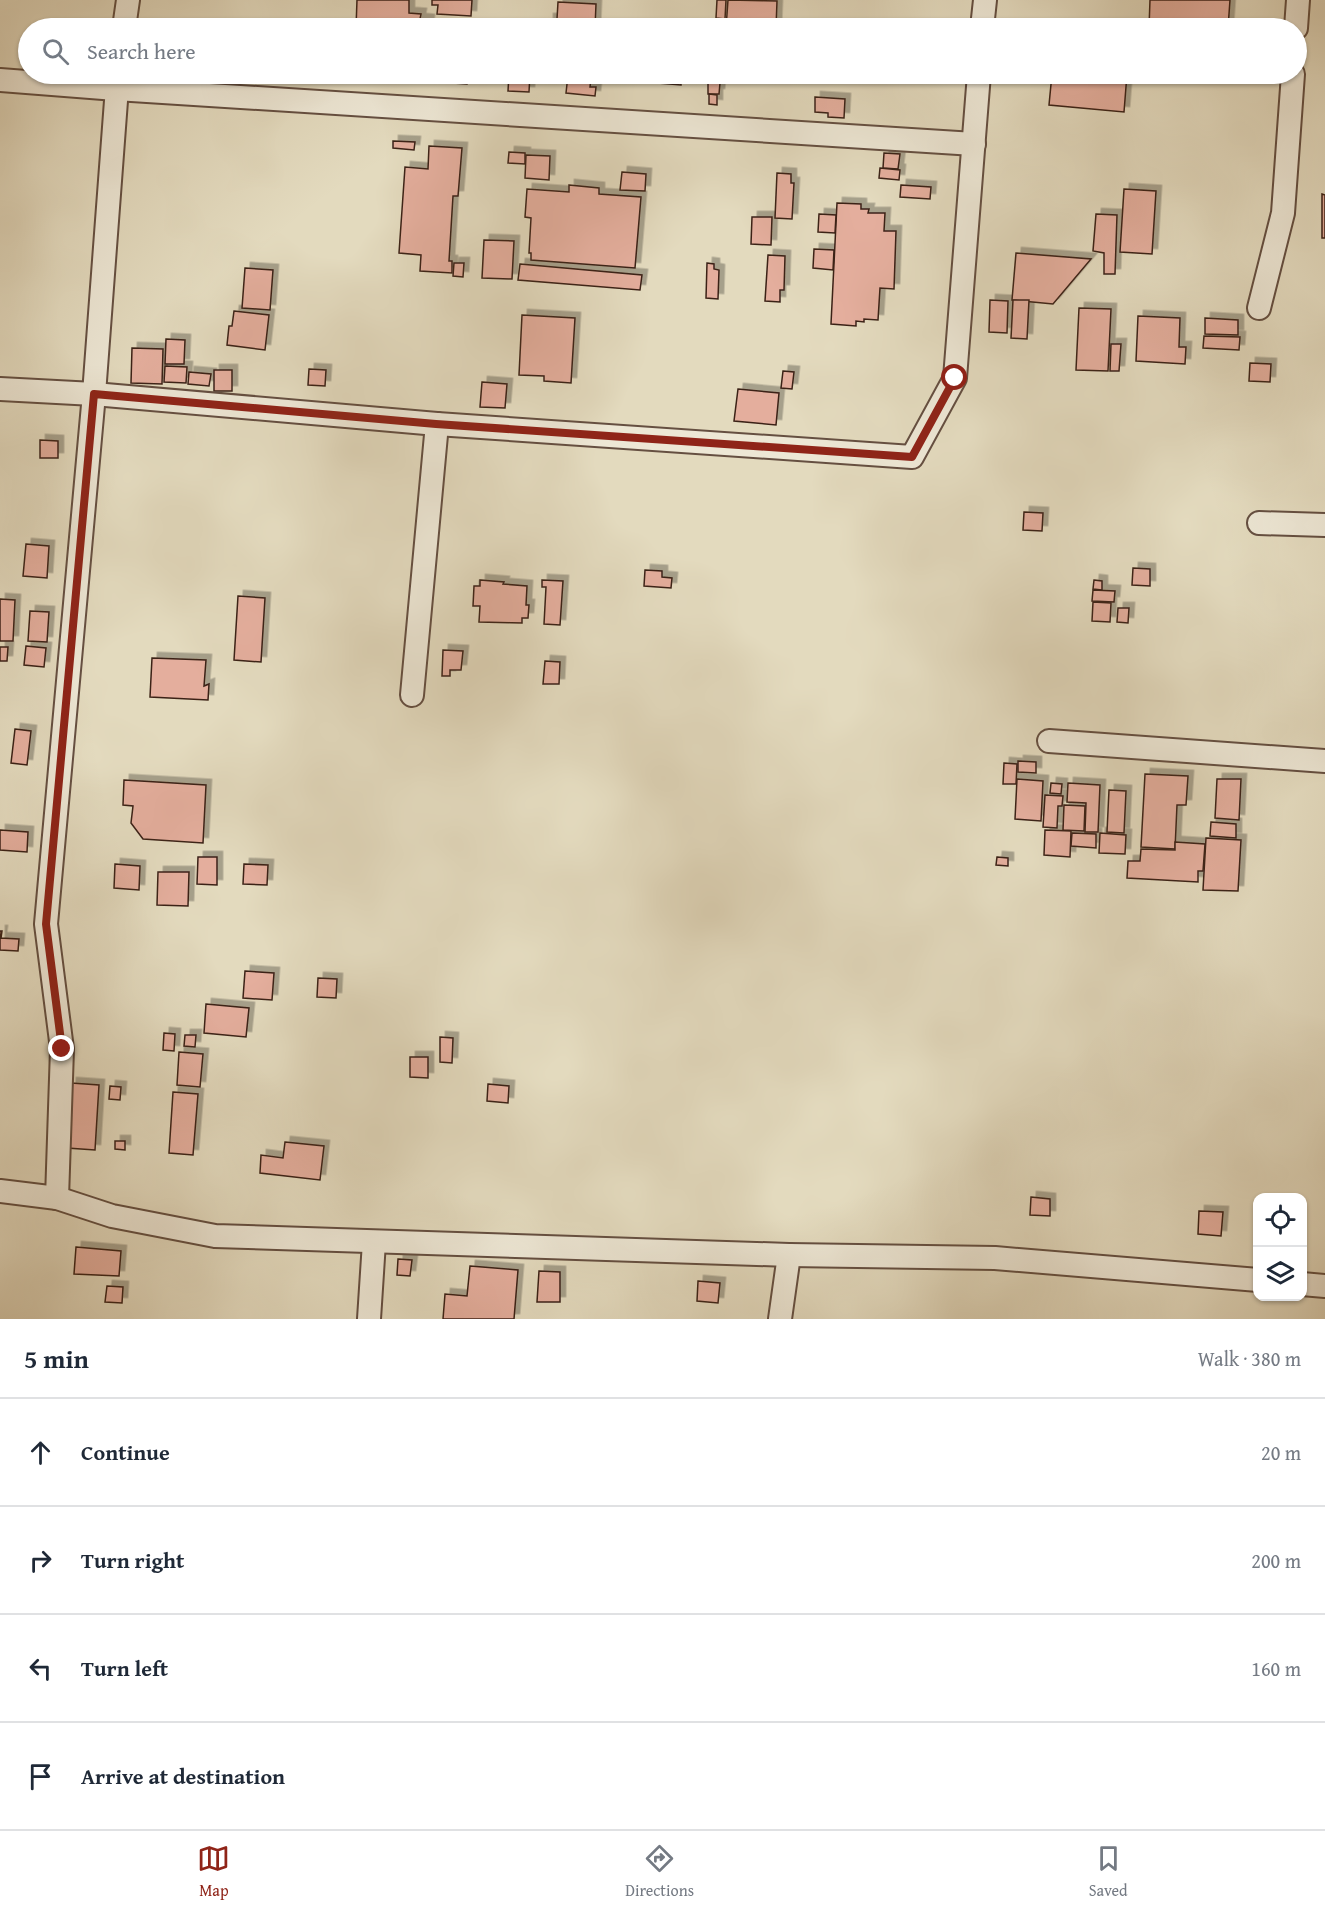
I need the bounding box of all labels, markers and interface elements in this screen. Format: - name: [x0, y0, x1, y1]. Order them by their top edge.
- search box: [18, 18, 1307, 84]
- icon: search: [39, 35, 72, 68]
- text: Search here: [87, 35, 196, 67]
- route start: [941, 364, 967, 390]
- route end: [48, 1035, 74, 1061]
- map controls: [1253, 1193, 1307, 1301]
- button: locate: [1253, 1193, 1307, 1247]
- button: layers: [1253, 1247, 1307, 1301]
- text: 5 min: [24, 1339, 89, 1378]
- text: Walk · 380 m: [1198, 1344, 1301, 1373]
- icon: ahead: [24, 1436, 57, 1469]
- text: Continue: [81, 1436, 170, 1468]
- text: 20 m: [1261, 1438, 1301, 1467]
- icon: right: [24, 1544, 57, 1577]
- text: Turn right: [81, 1544, 184, 1576]
- text: 200 m: [1251, 1546, 1301, 1575]
- icon: left: [24, 1652, 57, 1685]
- text: Turn left: [81, 1652, 168, 1684]
- text: 160 m: [1251, 1654, 1301, 1683]
- icon: arrive: [24, 1760, 57, 1793]
- text: Arrive at destination: [81, 1760, 285, 1792]
- tab: Map: [197, 1842, 230, 1902]
- tab: Directions: [625, 1842, 694, 1902]
- tab: Saved: [1089, 1842, 1128, 1902]

